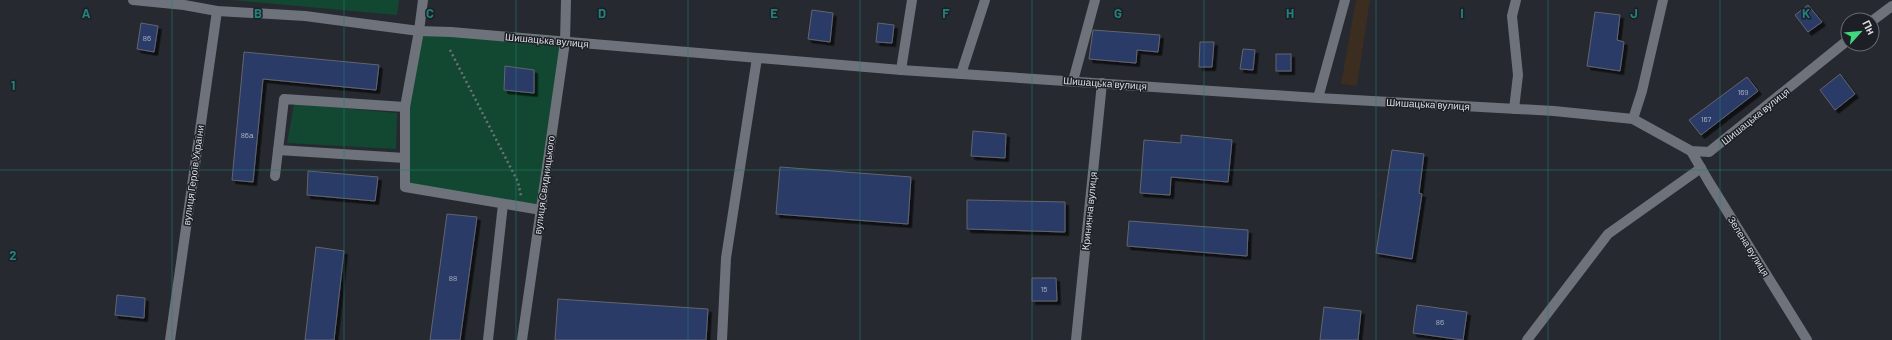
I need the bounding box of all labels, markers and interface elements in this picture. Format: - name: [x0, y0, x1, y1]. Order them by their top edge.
- text: A: [82, 5, 91, 21]
- text: B: [254, 5, 262, 21]
- text: C: [426, 5, 434, 21]
- text: D: [598, 5, 606, 21]
- text: E: [770, 5, 778, 21]
- text: F: [942, 5, 950, 21]
- text: G: [1114, 5, 1122, 21]
- text: H: [1286, 5, 1294, 21]
- text: I: [1460, 5, 1464, 21]
- text: J: [1630, 5, 1638, 21]
- text: K: [1802, 5, 1810, 21]
- north arrow: [1840, 12, 1880, 52]
- text: Пн: [1860, 18, 1878, 37]
- street label: Шишацька вулиця: [505, 30, 589, 50]
- house number: 86: [143, 33, 151, 43]
- street label: Шишацька вулиця: [1063, 74, 1147, 92]
- text: 1: [11, 77, 15, 93]
- street label: Шишацька вулиця: [1719, 85, 1791, 147]
- house number: 169: [1737, 87, 1749, 97]
- street label: Шишацька вулиця: [1386, 96, 1470, 112]
- house number: 167: [1701, 114, 1712, 124]
- street label: вулиця Героїв України: [180, 124, 206, 226]
- house number: 86а: [241, 130, 254, 140]
- street label: вулиця Свидницького: [531, 134, 557, 235]
- street label: Кринична вулиця: [1079, 171, 1099, 251]
- street label: Зелена вулиця: [1726, 214, 1772, 278]
- text: 2: [9, 247, 17, 263]
- house number: 88: [449, 273, 457, 283]
- house number: 15: [1041, 284, 1047, 294]
- house number: 86: [1436, 317, 1444, 327]

